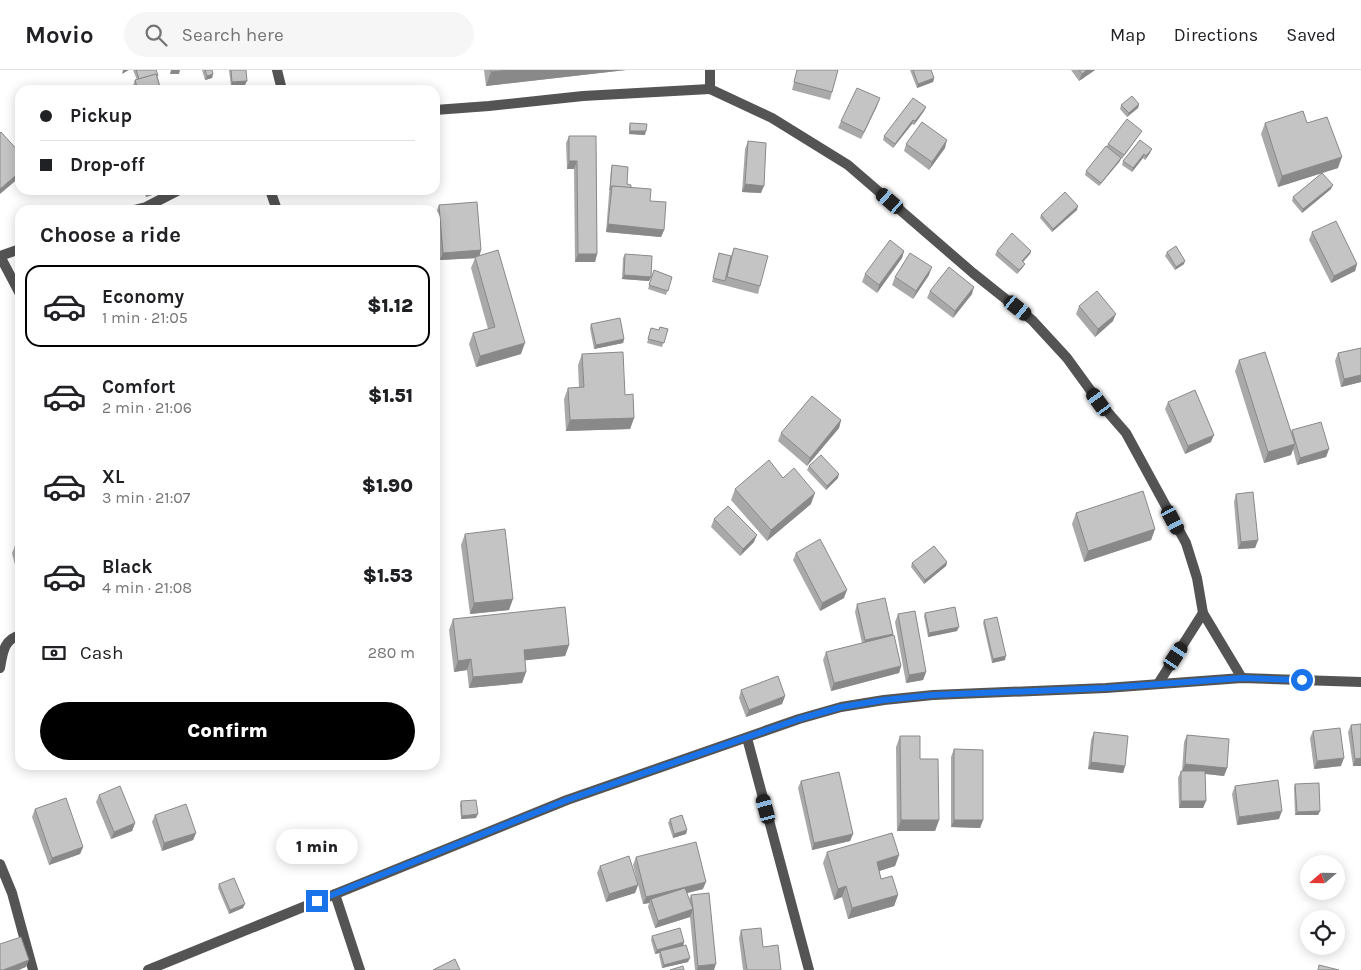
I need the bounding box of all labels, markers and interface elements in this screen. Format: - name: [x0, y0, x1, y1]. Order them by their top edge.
- search box: [124, 12, 474, 57]
- text: Movio: [25, 21, 94, 49]
- icon: search: [142, 21, 170, 49]
- text: Search here: [182, 24, 284, 46]
- text: Map: [1110, 24, 1146, 46]
- text: Directions: [1174, 24, 1258, 46]
- text: Saved: [1286, 24, 1336, 46]
- text: Pickup: [70, 105, 132, 127]
- text: Drop-off: [70, 154, 145, 176]
- car: [873, 185, 906, 217]
- text: Choose a ride: [40, 222, 181, 248]
- icon: car: [42, 284, 87, 329]
- text: Economy: [102, 286, 184, 308]
- car: [1001, 293, 1034, 323]
- text: $1.12: [367, 295, 413, 317]
- text: 1 min · 21:05: [102, 308, 188, 327]
- icon: car: [42, 374, 87, 419]
- text: Comfort: [102, 376, 176, 398]
- text: $1.51: [368, 385, 413, 407]
- car: [1084, 385, 1113, 419]
- text: 2 min · 21:06: [102, 398, 192, 417]
- icon: car: [42, 464, 87, 509]
- text: XL: [102, 466, 124, 488]
- text: $1.90: [362, 475, 413, 497]
- text: 3 min · 21:07: [102, 488, 190, 507]
- car: [1159, 503, 1186, 537]
- icon: car: [42, 554, 87, 599]
- text: Black: [102, 556, 153, 578]
- text: $1.53: [363, 565, 413, 587]
- text: 4 min · 21:08: [102, 578, 192, 597]
- icon: cash: [40, 639, 68, 667]
- car: [1161, 639, 1190, 673]
- text: Cash: [80, 642, 124, 664]
- text: 280 m: [368, 643, 415, 662]
- route start: [1291, 669, 1313, 691]
- button: Confirm: [40, 702, 415, 760]
- car: [754, 793, 777, 825]
- callout: 1 min: [276, 828, 358, 864]
- text: 1 min: [296, 837, 338, 856]
- north arrow: [1300, 855, 1345, 900]
- map controls: [1300, 855, 1345, 955]
- route end: [306, 890, 328, 912]
- button: locate: [1300, 910, 1345, 955]

